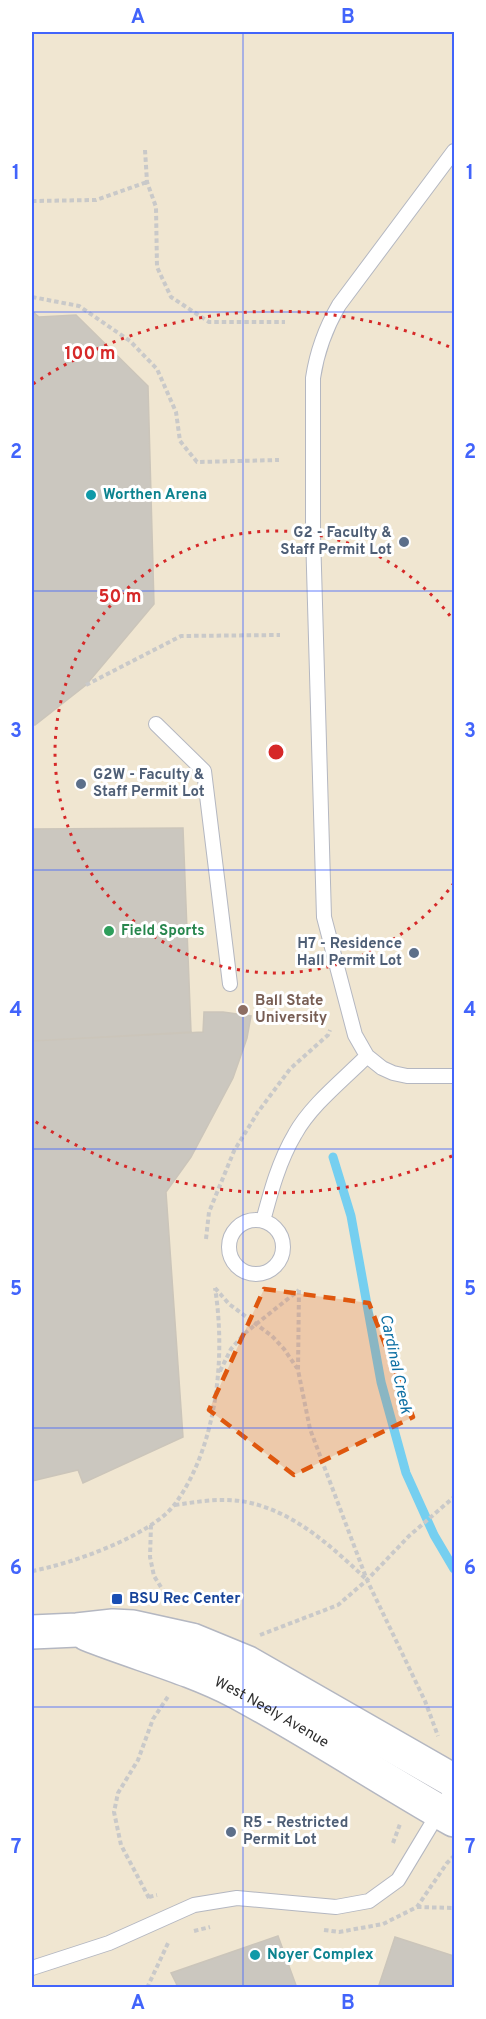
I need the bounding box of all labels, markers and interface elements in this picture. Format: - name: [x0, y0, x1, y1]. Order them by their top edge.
- text: A: [131, 5, 145, 31]
- text: B: [341, 5, 355, 31]
- text: 1: [12, 161, 20, 187]
- text: 1: [466, 161, 474, 187]
- text: 100 m: [64, 343, 116, 366]
- text: 2: [10, 440, 22, 466]
- text: 2: [464, 440, 476, 466]
- place label: Worthen Arena: [103, 486, 207, 505]
- marker: Worthen Arena: [84, 488, 98, 502]
- place label: G2 - Faculty & Staff Permit Lot: [280, 524, 392, 560]
- marker: G2 - Faculty & Staff Permit Lot: [397, 535, 411, 549]
- text: 50 m: [98, 586, 142, 609]
- text: 3: [10, 719, 22, 745]
- text: 3: [464, 719, 476, 745]
- centre of rings: [266, 742, 286, 762]
- place label: G2W - Faculty & Staff Permit Lot: [93, 766, 205, 802]
- marker: G2W - Faculty & Staff Permit Lot: [74, 777, 88, 791]
- place label: Field Sports: [121, 922, 205, 941]
- marker: Field Sports: [102, 924, 116, 938]
- place label: H7 - Residence Hall Permit Lot: [297, 935, 402, 971]
- marker: H7 - Residence Hall Permit Lot: [407, 946, 421, 960]
- place label: Ball State University: [255, 992, 328, 1028]
- text: 4: [10, 998, 22, 1024]
- text: 4: [464, 998, 476, 1024]
- marker: Ball State University: [236, 1003, 250, 1017]
- text: 5: [10, 1277, 22, 1303]
- text: 5: [464, 1277, 476, 1303]
- water label: Cardinal Creek: [375, 1312, 416, 1417]
- text: 6: [10, 1556, 22, 1582]
- text: 6: [464, 1556, 476, 1582]
- place label: BSU Rec Center: [129, 1590, 241, 1609]
- marker: BSU Rec Center: [110, 1592, 124, 1606]
- street label: West Neely Avenue: [211, 1673, 332, 1752]
- place label: R5 - Restricted Permit Lot: [243, 1814, 348, 1850]
- marker: R5 - Restricted Permit Lot: [224, 1825, 238, 1839]
- text: 7: [11, 1835, 21, 1861]
- text: 7: [465, 1835, 475, 1861]
- place label: Noyer Complex: [267, 1946, 374, 1965]
- marker: Noyer Complex: [248, 1948, 262, 1962]
- text: A: [131, 1991, 145, 2017]
- text: B: [341, 1991, 355, 2017]

